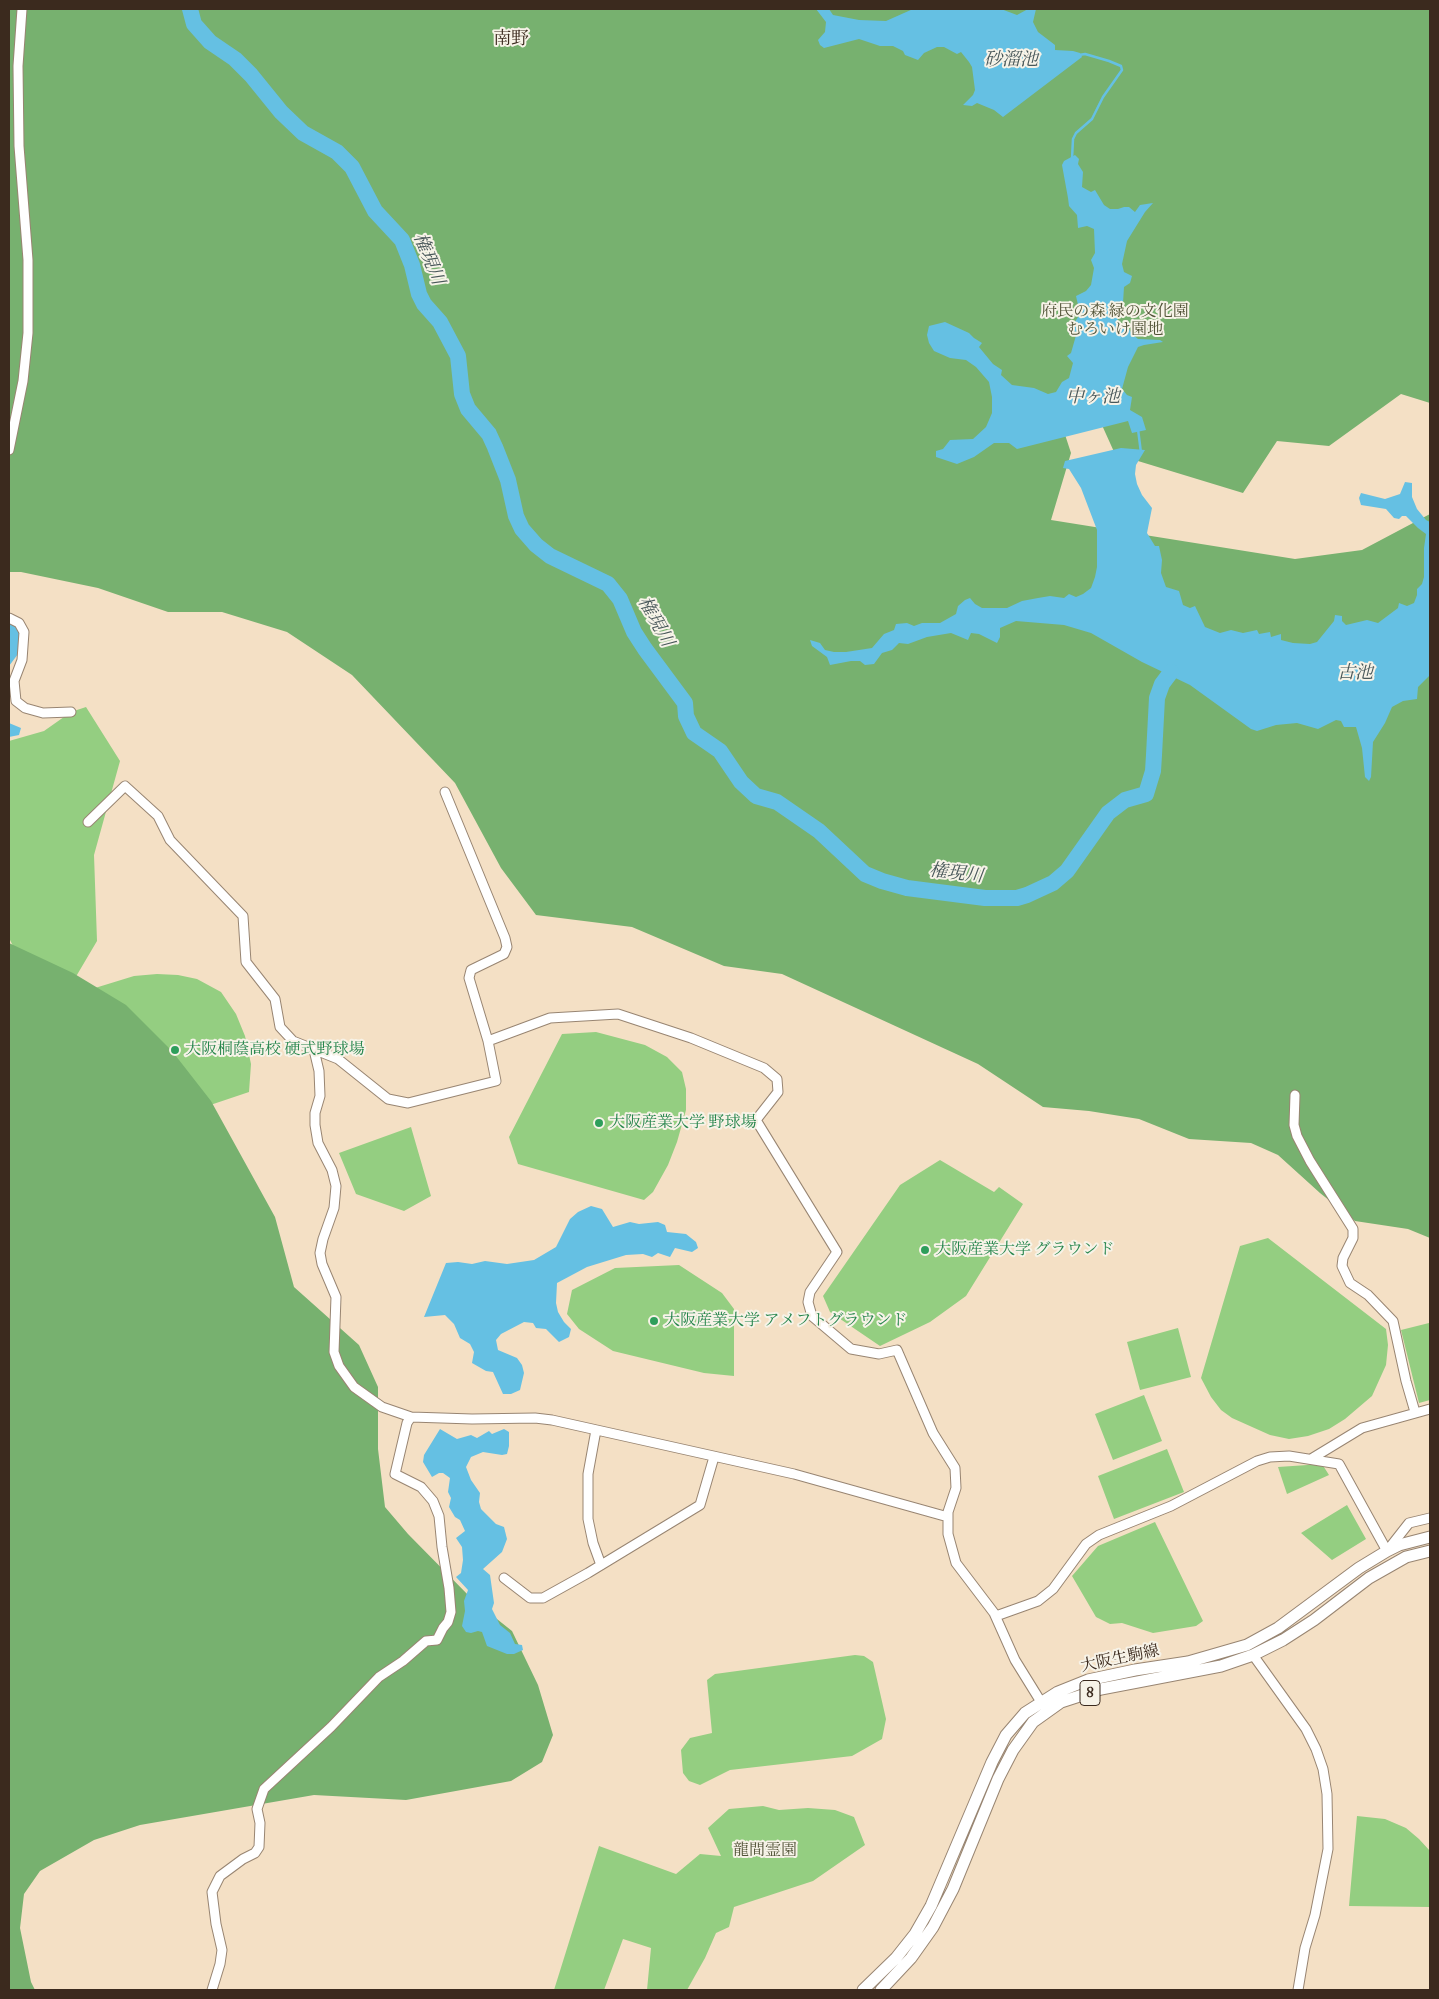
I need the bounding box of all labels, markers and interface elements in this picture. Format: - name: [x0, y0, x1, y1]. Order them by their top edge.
- district label: 南野: [493, 29, 529, 51]
- water label: 砂溜池: [984, 50, 1038, 72]
- water label: 権現川: [408, 230, 448, 288]
- park label: 府民の森 緑の文化園 むろいけ園地: [1041, 302, 1189, 340]
- water label: 中ヶ池: [1066, 387, 1120, 409]
- water label: 権現川: [632, 593, 678, 651]
- water label: 古池: [1337, 663, 1373, 685]
- water label: 権現川: [928, 860, 984, 888]
- place label: 大阪桐蔭高校 硬式野球場: [185, 1040, 364, 1060]
- marker: 大阪桐蔭高校 硬式野球場: [169, 1044, 181, 1056]
- place label: 大阪産業大学 野球場: [609, 1113, 756, 1133]
- marker: 大阪産業大学 野球場: [593, 1117, 605, 1129]
- place label: 大阪産業大学 グラウンド: [935, 1240, 1114, 1260]
- marker: 大阪産業大学 グラウンド: [919, 1244, 931, 1256]
- place label: 大阪産業大学 アメフトグラウンド: [664, 1311, 907, 1331]
- marker: 大阪産業大学 アメフトグラウンド: [648, 1315, 660, 1327]
- street label: 大阪生駒線: [1079, 1641, 1161, 1677]
- road number: 8: [1080, 1680, 1100, 1706]
- park label: 龍間霊園: [733, 1841, 797, 1861]

